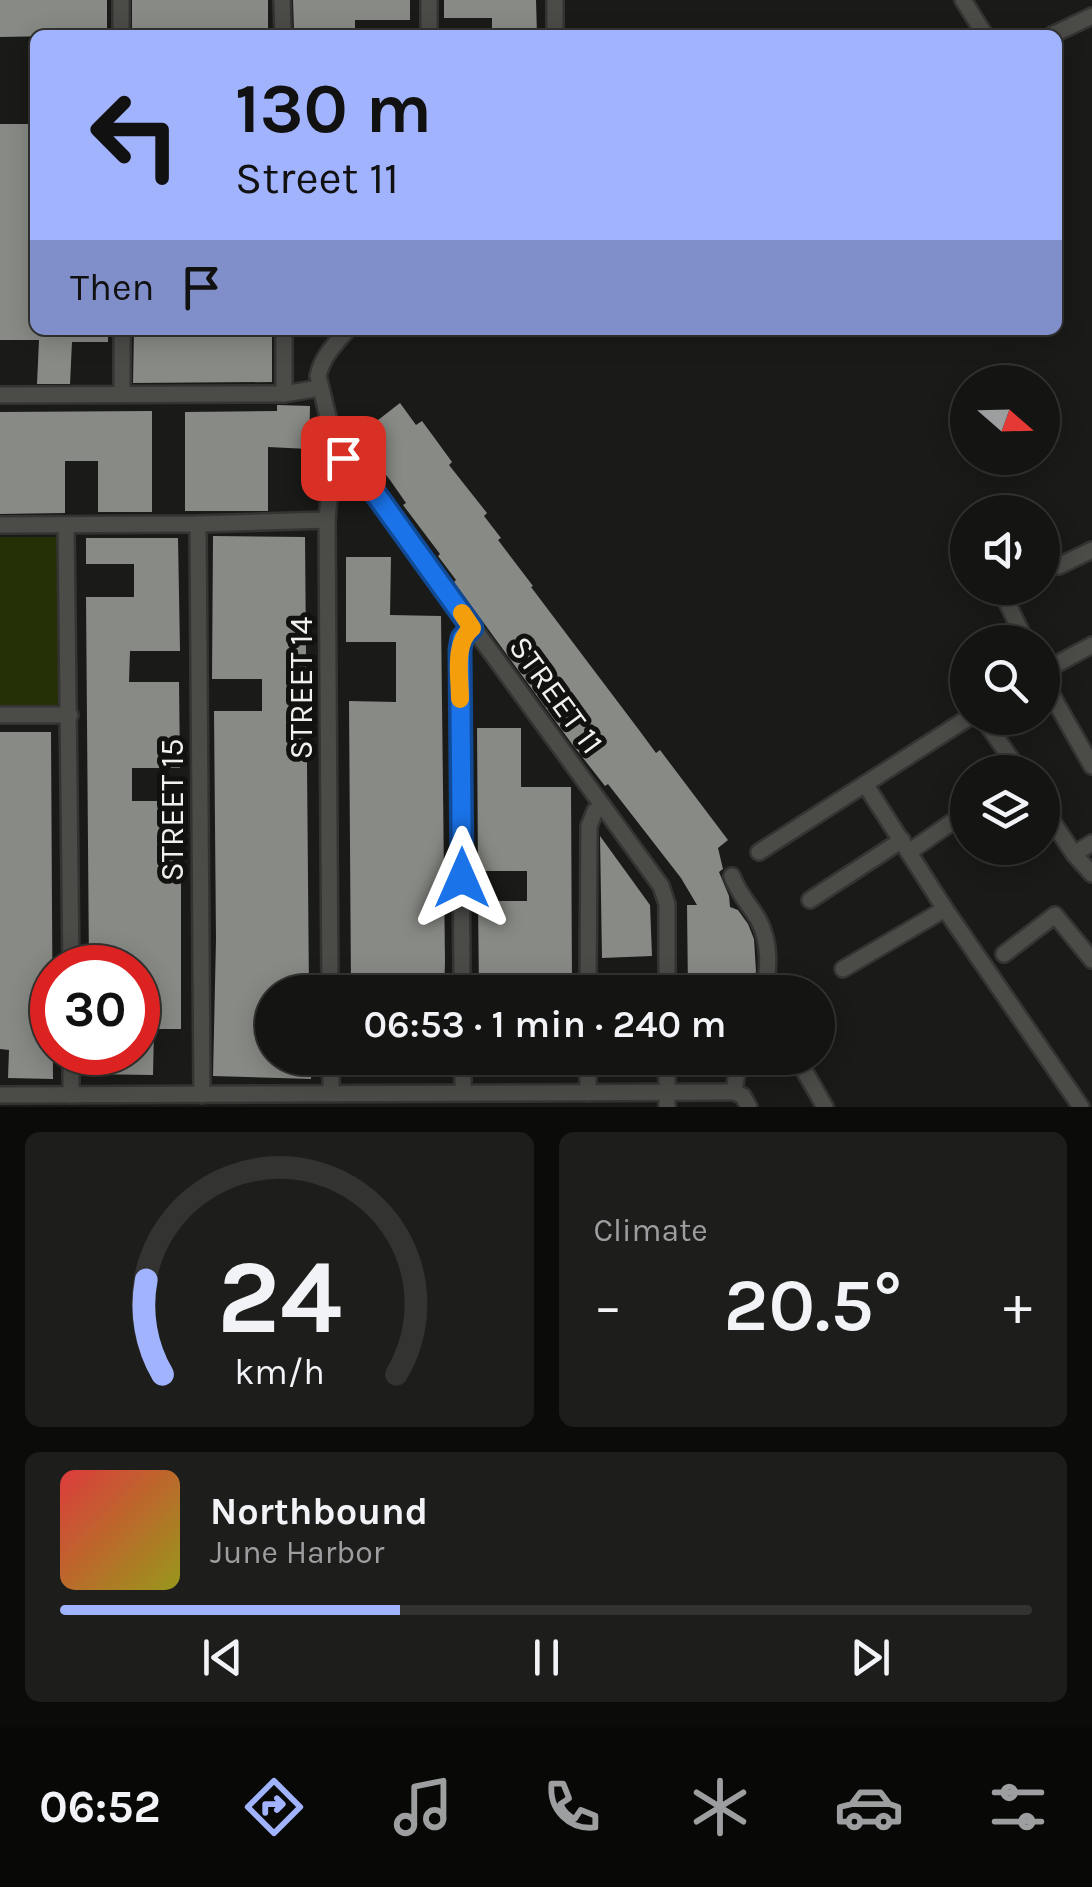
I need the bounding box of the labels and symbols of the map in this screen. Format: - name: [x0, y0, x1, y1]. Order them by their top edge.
- north arrow: [950, 365, 1060, 475]
- pin: [301, 416, 386, 501]
- street label: STREET 14: [283, 616, 320, 760]
- street label: STREET 11: [501, 629, 611, 761]
- street label: STREET 15: [154, 738, 191, 882]
- position arrow: [410, 826, 514, 930]
- speed limit sign: 30: [30, 945, 160, 1075]

